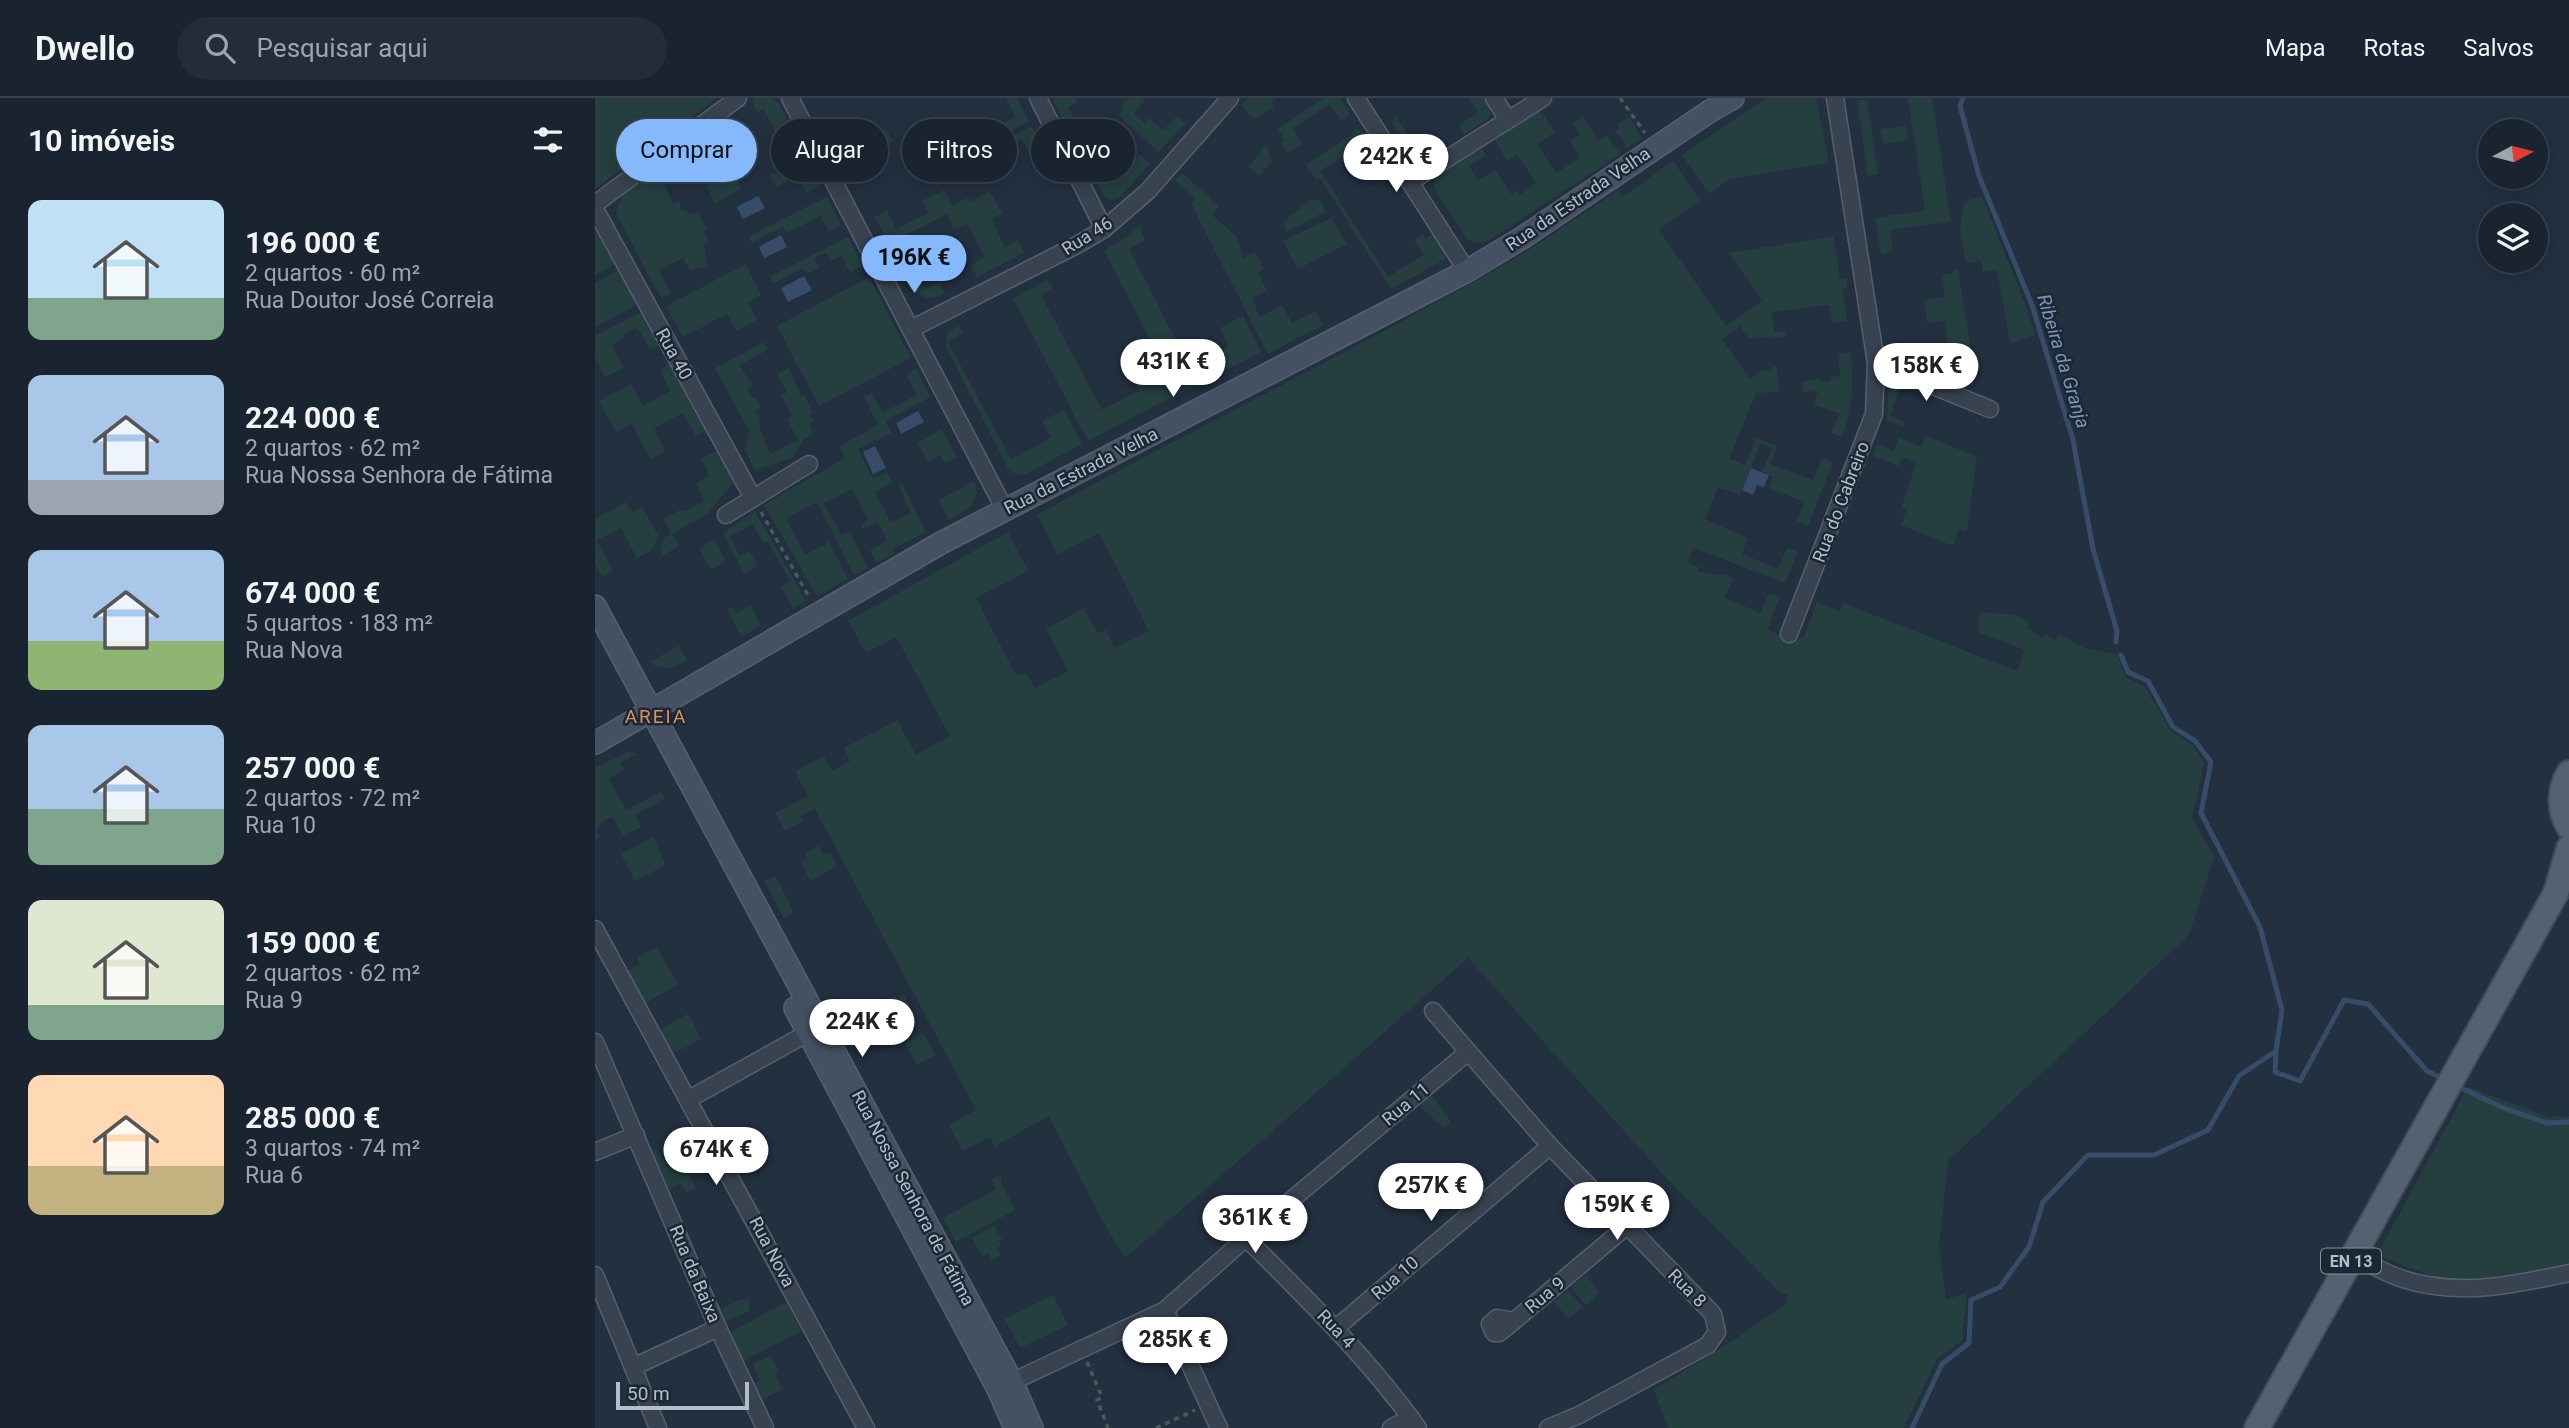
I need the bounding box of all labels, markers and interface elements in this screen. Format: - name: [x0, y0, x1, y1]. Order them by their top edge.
- search box: [177, 17, 667, 80]
- text: Dwello: [35, 29, 135, 68]
- icon: search: [201, 29, 239, 67]
- text: Pesquisar aqui: [257, 33, 428, 63]
- text: Mapa: [2265, 34, 2326, 62]
- text: Rotas: [2364, 34, 2425, 62]
- text: Salvos: [2463, 34, 2534, 62]
- chip: Comprar: [616, 119, 757, 182]
- chip: Alugar: [771, 119, 888, 182]
- chip: Filtros: [902, 119, 1017, 182]
- chip: Novo: [1031, 119, 1135, 182]
- north arrow: [2478, 119, 2548, 189]
- map controls: [2478, 119, 2548, 273]
- icon: filters: [529, 121, 567, 159]
- text: 10 imóveis: [28, 123, 175, 158]
- pin: 242K €: [1339, 134, 1453, 194]
- street label: Rua da Estrada Velha: [1501, 142, 1654, 255]
- text: 242K €: [1359, 143, 1433, 170]
- button: layers: [2478, 203, 2548, 273]
- street label: Rua 46: [1058, 212, 1116, 259]
- text: 196 000 €: [245, 225, 380, 260]
- icon: home: [84, 228, 168, 312]
- pin: 196K €: [857, 236, 971, 295]
- text: 196K €: [877, 244, 951, 271]
- text: 2 quartos · 60 m²: [245, 260, 420, 287]
- text: Rua Doutor José Correia: [245, 287, 494, 314]
- water label: Ribeira da Granja: [2032, 291, 2095, 431]
- street label: Rua 40: [652, 324, 697, 383]
- pin: 431K €: [1116, 340, 1230, 399]
- pin: 158K €: [1869, 344, 1983, 403]
- text: 431K €: [1136, 348, 1210, 375]
- text: 158K €: [1889, 352, 1963, 379]
- text: 224 000 €: [245, 400, 380, 435]
- icon: home: [84, 403, 168, 487]
- street label: Rua da Estrada Velha: [1000, 423, 1161, 518]
- text: 2 quartos · 62 m²: [245, 435, 420, 462]
- street label: Rua do Cabreiro: [1808, 438, 1873, 565]
- text: Rua Nossa Senhora de Fátima: [245, 462, 553, 489]
- text: 674 000 €: [245, 575, 380, 610]
- icon: home: [84, 578, 168, 662]
- text: 5 quartos · 183 m²: [245, 610, 433, 637]
- text: Rua Nova: [245, 637, 343, 664]
- district label: AREIA: [625, 705, 687, 728]
- text: 257 000 €: [245, 750, 380, 785]
- icon: home: [84, 753, 168, 837]
- text: 2 quartos · 72 m²: [245, 785, 420, 812]
- text: Rua 10: [245, 812, 316, 839]
- text: 159 000 €: [245, 925, 380, 960]
- icon: home: [84, 928, 168, 1012]
- text: 2 quartos · 62 m²: [245, 960, 420, 987]
- text: Rua 9: [245, 987, 303, 1014]
- pin: 224K €: [805, 1000, 919, 1059]
- text: 224K €: [825, 1008, 899, 1035]
- street label: Rua 11: [1378, 1078, 1434, 1130]
- street label: Rua Nossa Senhora de Fátima: [848, 1086, 979, 1309]
- text: 285 000 €: [245, 1100, 380, 1135]
- icon: home: [84, 1103, 168, 1187]
- pin: 674K €: [659, 1128, 773, 1187]
- text: 3 quartos · 74 m²: [245, 1135, 420, 1162]
- text: 674K €: [679, 1136, 753, 1163]
- text: Rua 6: [245, 1162, 303, 1189]
- pin: 257K €: [1374, 1164, 1488, 1223]
- text: 257K €: [1394, 1172, 1468, 1199]
- pin: 159K €: [1560, 1182, 1674, 1242]
- text: 159K €: [1580, 1191, 1654, 1218]
- pin: 361K €: [1198, 1196, 1312, 1255]
- text: 361K €: [1218, 1204, 1292, 1231]
- street label: Rua Nova: [745, 1213, 800, 1291]
- street label: Rua da Baixa: [666, 1222, 725, 1326]
- road number: EN 13: [2321, 1248, 2381, 1274]
- street label: Rua 10: [1367, 1251, 1423, 1304]
- street label: Rua 8: [1664, 1264, 1711, 1311]
- street label: Rua 9: [1521, 1272, 1569, 1317]
- street label: Rua 4: [1313, 1305, 1360, 1352]
- pin: 285K €: [1118, 1318, 1232, 1377]
- text: 285K €: [1138, 1326, 1212, 1353]
- scale bar: [616, 1379, 749, 1411]
- text: 50 m: [627, 1382, 670, 1405]

